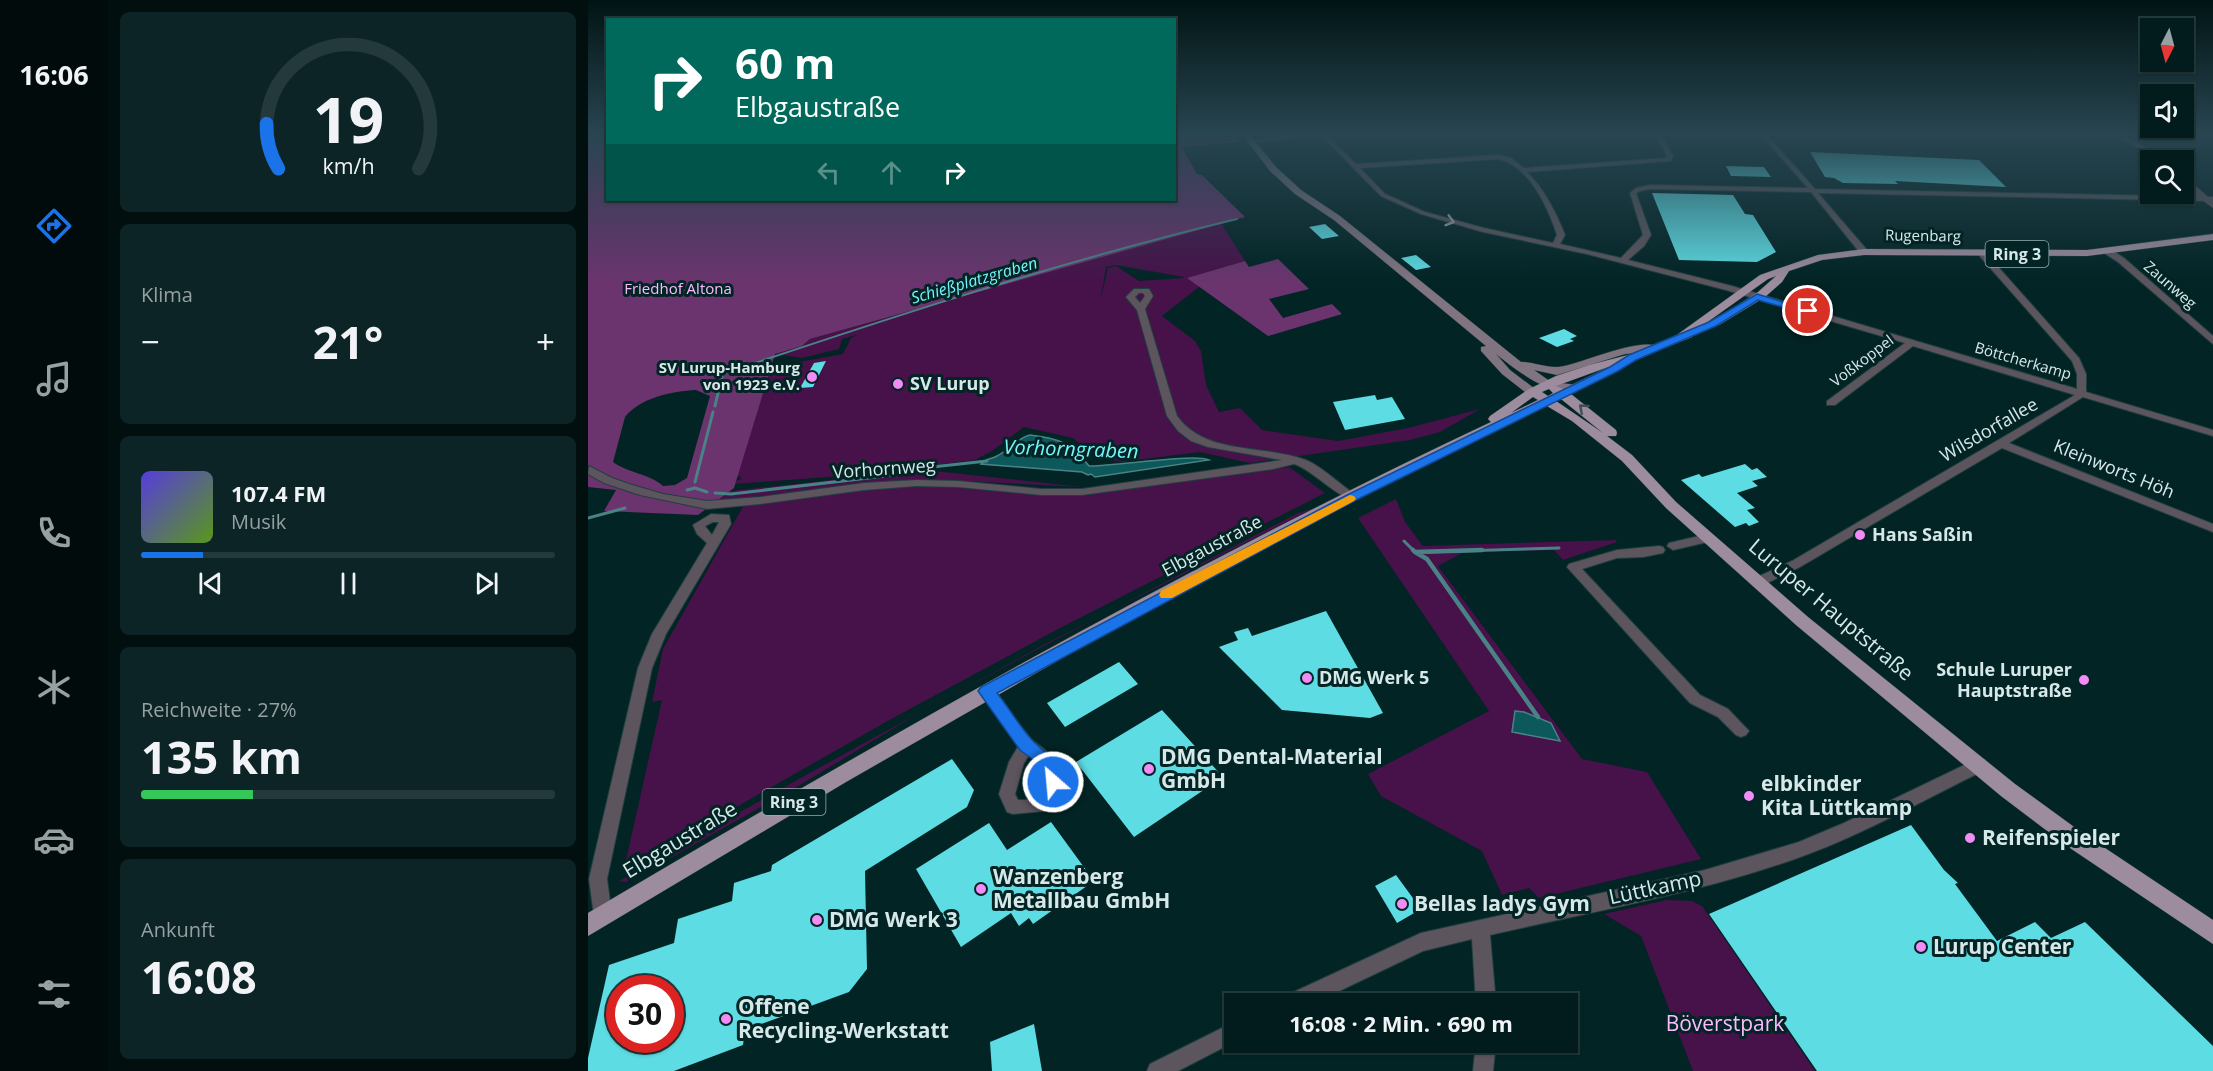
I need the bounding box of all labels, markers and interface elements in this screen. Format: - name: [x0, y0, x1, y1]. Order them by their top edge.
- north arrow: [2140, 18, 2194, 72]
- map controls: [2140, 18, 2194, 204]
- text: 60 m: [735, 34, 835, 91]
- icon: right: [636, 42, 714, 120]
- text: 16:06: [19, 56, 89, 93]
- text: 19: [312, 76, 384, 161]
- button: sound: [2140, 84, 2194, 138]
- text: Elbgaustraße: [735, 88, 900, 125]
- button: search: [2140, 150, 2194, 204]
- text: km/h: [322, 151, 374, 180]
- icon: left: [812, 156, 845, 189]
- icon: ahead: [875, 156, 908, 189]
- icon: right: [938, 156, 971, 189]
- icon: directions: [33, 205, 75, 247]
- one-way arrow: [1444, 214, 1455, 226]
- street label: Rugenbarg: [1885, 224, 1961, 246]
- road number: Ring 3: [1986, 241, 2048, 267]
- water label: Schießplatzgraben: [908, 251, 1040, 309]
- street label: Zaunweg: [2140, 256, 2201, 313]
- park label: Friedhof Altona: [624, 278, 732, 298]
- text: Klima: [141, 281, 193, 308]
- pin: [1782, 285, 1833, 336]
- icon: arrive: [1791, 294, 1824, 327]
- text: 21°: [313, 311, 383, 372]
- text: −: [141, 319, 160, 364]
- text: +: [536, 319, 555, 364]
- street label: Voßkoppel: [1826, 330, 1897, 391]
- street label: Böttcherkamp: [1973, 337, 2074, 383]
- place label: SV Lurup-Hamburg von 1923 e.V.: [659, 357, 801, 394]
- icon: music: [33, 358, 75, 400]
- marker: SV Lurup-Hamburg von 1923 e.V.: [805, 370, 819, 384]
- place label: SV Lurup: [910, 371, 990, 395]
- marker: SV Lurup: [891, 377, 905, 391]
- street label: Wilsdorfallee: [1935, 392, 2042, 467]
- one-way arrow: [1579, 404, 1590, 415]
- water label: Vorhorngraben: [1003, 433, 1139, 464]
- street label: Kleinworts Höh: [2050, 433, 2178, 503]
- street label: Vorhornweg: [832, 452, 936, 484]
- text: 107.4 FM: [231, 478, 326, 508]
- text: Musik: [231, 508, 286, 535]
- street label: Elbgaustraße: [1157, 509, 1266, 582]
- icon: phone: [33, 512, 75, 554]
- place label: Hans Saßin: [1872, 522, 1973, 546]
- marker: Hans Saßin: [1853, 528, 1867, 542]
- street label: Luruper Hauptstraße: [1743, 532, 1920, 686]
- icon: previous: [194, 567, 227, 600]
- icon: pause: [332, 567, 365, 600]
- icon: next: [470, 567, 503, 600]
- place label: Schule Luruper Hauptstraße: [1936, 657, 2072, 702]
- place label: DMG Werk 5: [1319, 665, 1429, 689]
- icon: climate: [33, 666, 75, 708]
- marker: DMG Werk 5: [1300, 671, 1314, 685]
- marker: Schule Luruper Hauptstraße: [2077, 673, 2091, 687]
- text: Reichweite · 27%: [141, 696, 297, 723]
- text: 135 km: [141, 726, 302, 787]
- place label: DMG Dental-Material GmbH: [1161, 742, 1383, 794]
- position arrow: [1021, 750, 1085, 814]
- marker: DMG Dental-Material GmbH: [1142, 762, 1156, 776]
- place label: elbkinder Kita Lüttkamp: [1761, 769, 1912, 821]
- road number: Ring 3: [762, 789, 826, 815]
- marker: elbkinder Kita Lüttkamp: [1742, 789, 1756, 803]
- street label: Elbgaustraße: [617, 794, 742, 884]
- icon: car: [33, 819, 75, 861]
- place label: Reifenspieler: [1982, 823, 2120, 851]
- marker: Reifenspieler: [1963, 831, 1977, 845]
- place label: Wanzenberg Metallbau GmbH: [993, 862, 1170, 914]
- street label: Lüttkamp: [1606, 864, 1704, 910]
- marker: Wanzenberg Metallbau GmbH: [974, 882, 988, 896]
- place label: Bellas ladys Gym: [1414, 889, 1590, 917]
- marker: Bellas ladys Gym: [1395, 897, 1409, 911]
- place label: DMG Werk 3: [829, 905, 958, 933]
- marker: DMG Werk 3: [810, 913, 824, 927]
- text: Ankunft: [141, 916, 215, 943]
- place label: Lurup Center: [1933, 932, 2072, 960]
- marker: Lurup Center: [1914, 940, 1928, 954]
- text: 16:08: [141, 946, 257, 1007]
- icon: filters: [33, 973, 75, 1015]
- speed limit sign: 30: [606, 975, 684, 1053]
- place label: Offene Recycling-Werkstatt: [738, 992, 949, 1044]
- text: 16:08 · 2 Min. · 690 m: [1289, 1008, 1513, 1038]
- park label: Böverstpark: [1666, 1009, 1784, 1037]
- marker: Offene Recycling-Werkstatt: [719, 1012, 733, 1026]

